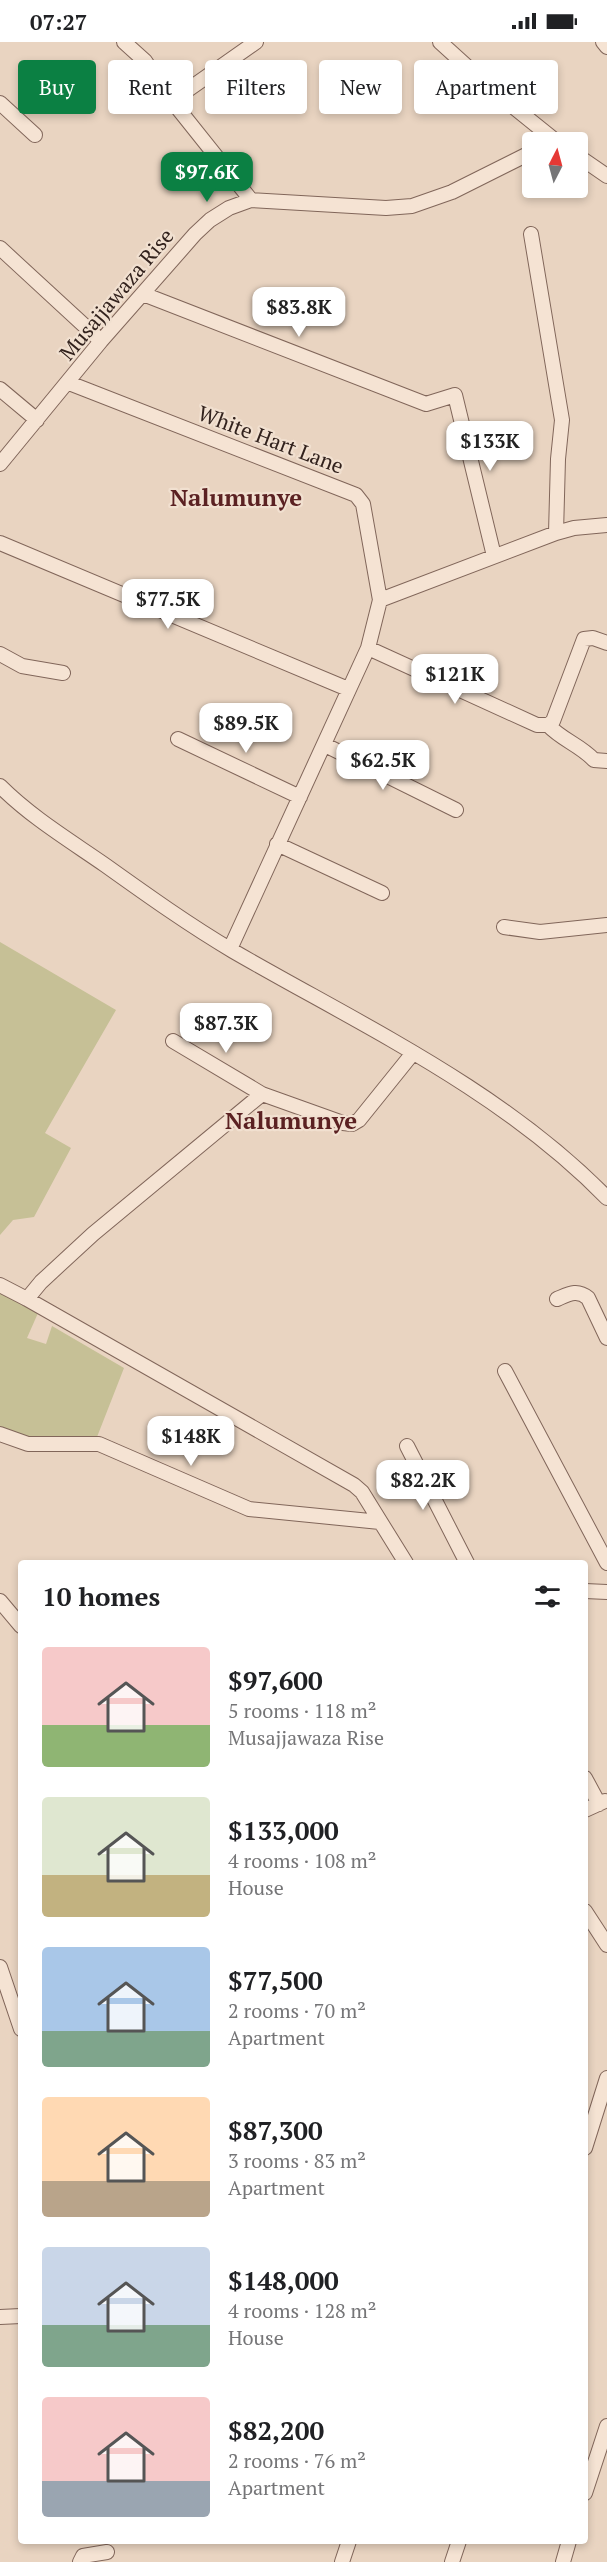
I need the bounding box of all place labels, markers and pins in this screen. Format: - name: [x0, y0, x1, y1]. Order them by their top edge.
- pin: $97.6K: [158, 152, 256, 203]
- pin: $83.8K: [250, 287, 348, 338]
- pin: $133K: [448, 421, 532, 472]
- pin: $77.5K: [119, 579, 217, 630]
- pin: $121K: [413, 654, 497, 705]
- pin: $89.5K: [197, 703, 295, 754]
- pin: $62.5K: [334, 740, 432, 791]
- pin: $87.3K: [177, 1003, 275, 1054]
- pin: $148K: [149, 1416, 233, 1467]
- pin: $82.2K: [374, 1460, 472, 1511]

